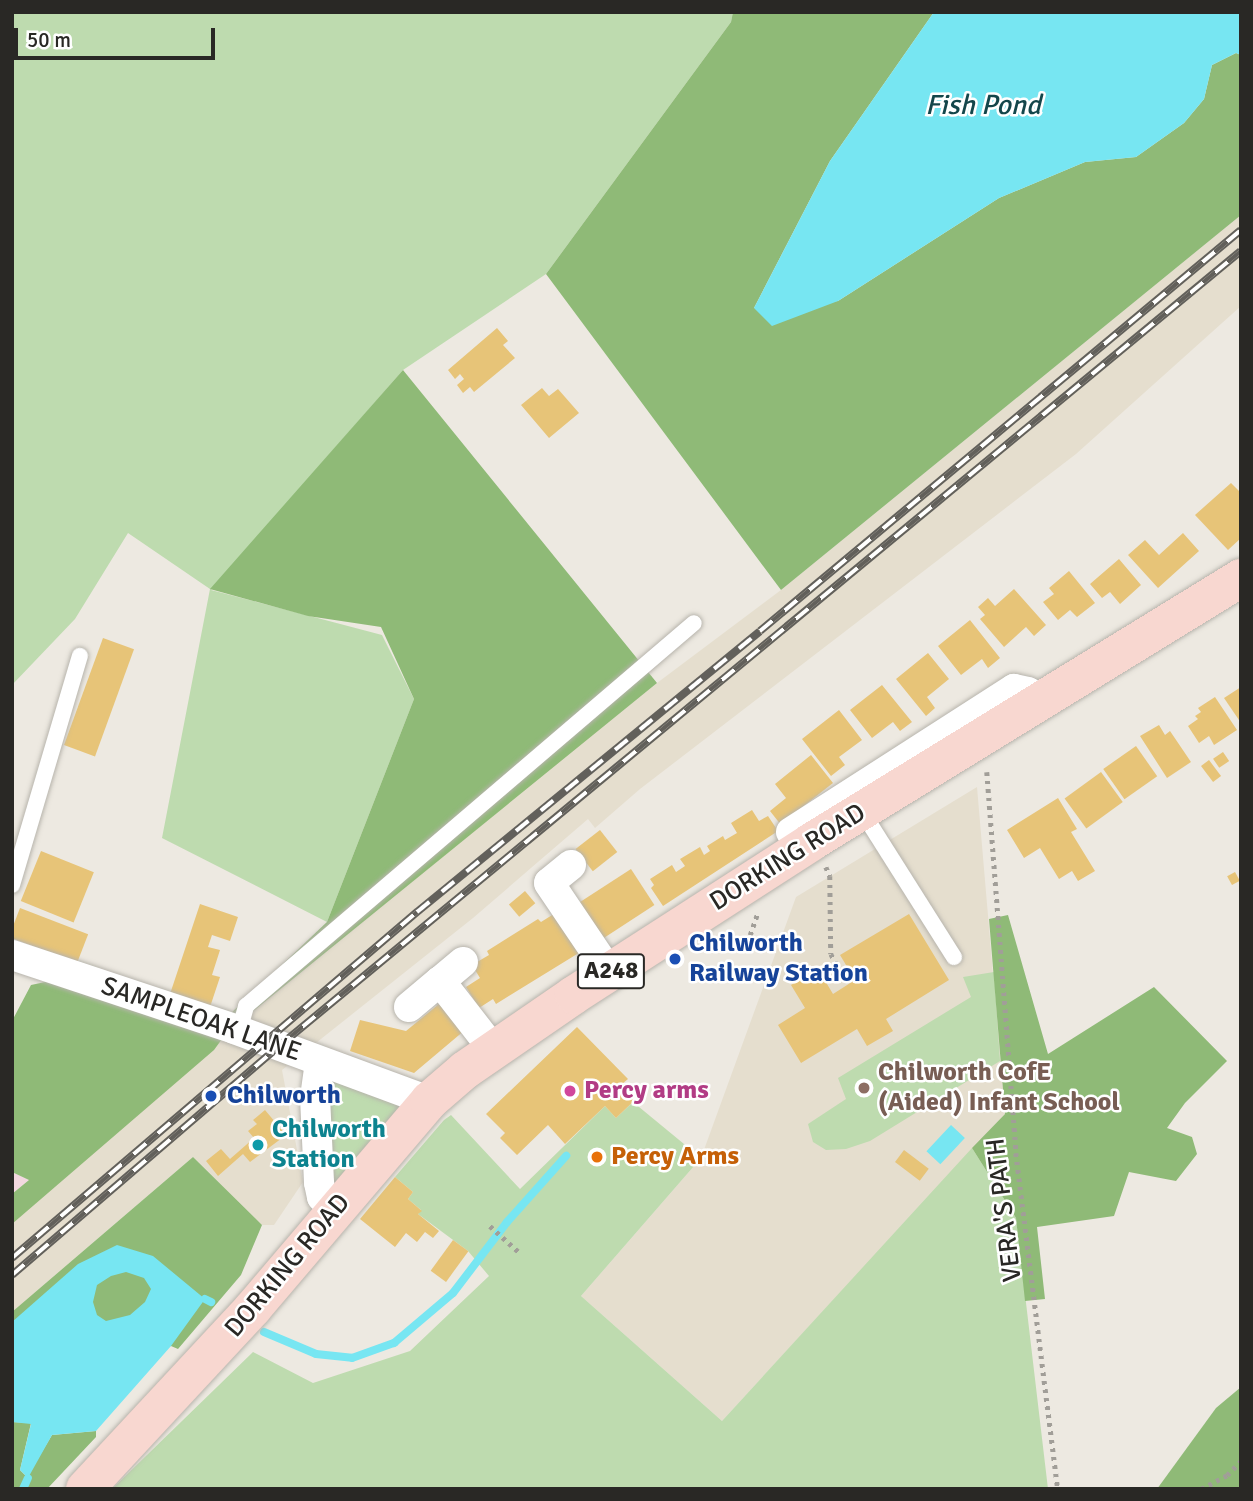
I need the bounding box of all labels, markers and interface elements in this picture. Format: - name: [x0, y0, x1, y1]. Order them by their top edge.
- scale bar: [18, 14, 219, 58]
- text: 50 m: [27, 27, 71, 53]
- water label: Fish Pond: [925, 88, 1041, 122]
- street label: DORKING ROAD: [704, 798, 872, 918]
- place label: Chilworth Railway Station: [689, 928, 868, 990]
- road number: A248: [576, 951, 646, 992]
- marker: Chilworth Railway Station: [667, 951, 683, 967]
- street label: SAMPLEOAK LANE: [97, 971, 305, 1069]
- place label: Chilworth CofE (Aided) Infant School: [878, 1057, 1120, 1118]
- place label: Percy arms: [584, 1075, 709, 1107]
- place label: Chilworth: [227, 1080, 341, 1112]
- marker: Chilworth CofE (Aided) Infant School: [856, 1080, 872, 1096]
- marker: Percy arms: [562, 1083, 578, 1099]
- marker: Chilworth: [201, 1086, 221, 1106]
- place label: Chilworth Station: [272, 1114, 386, 1176]
- street label: VERA'S PATH: [981, 1136, 1029, 1284]
- marker: Chilworth Station: [250, 1137, 266, 1153]
- place label: Percy Arms: [611, 1141, 739, 1173]
- marker: Percy Arms: [589, 1149, 605, 1165]
- street label: DORKING ROAD: [219, 1188, 357, 1344]

